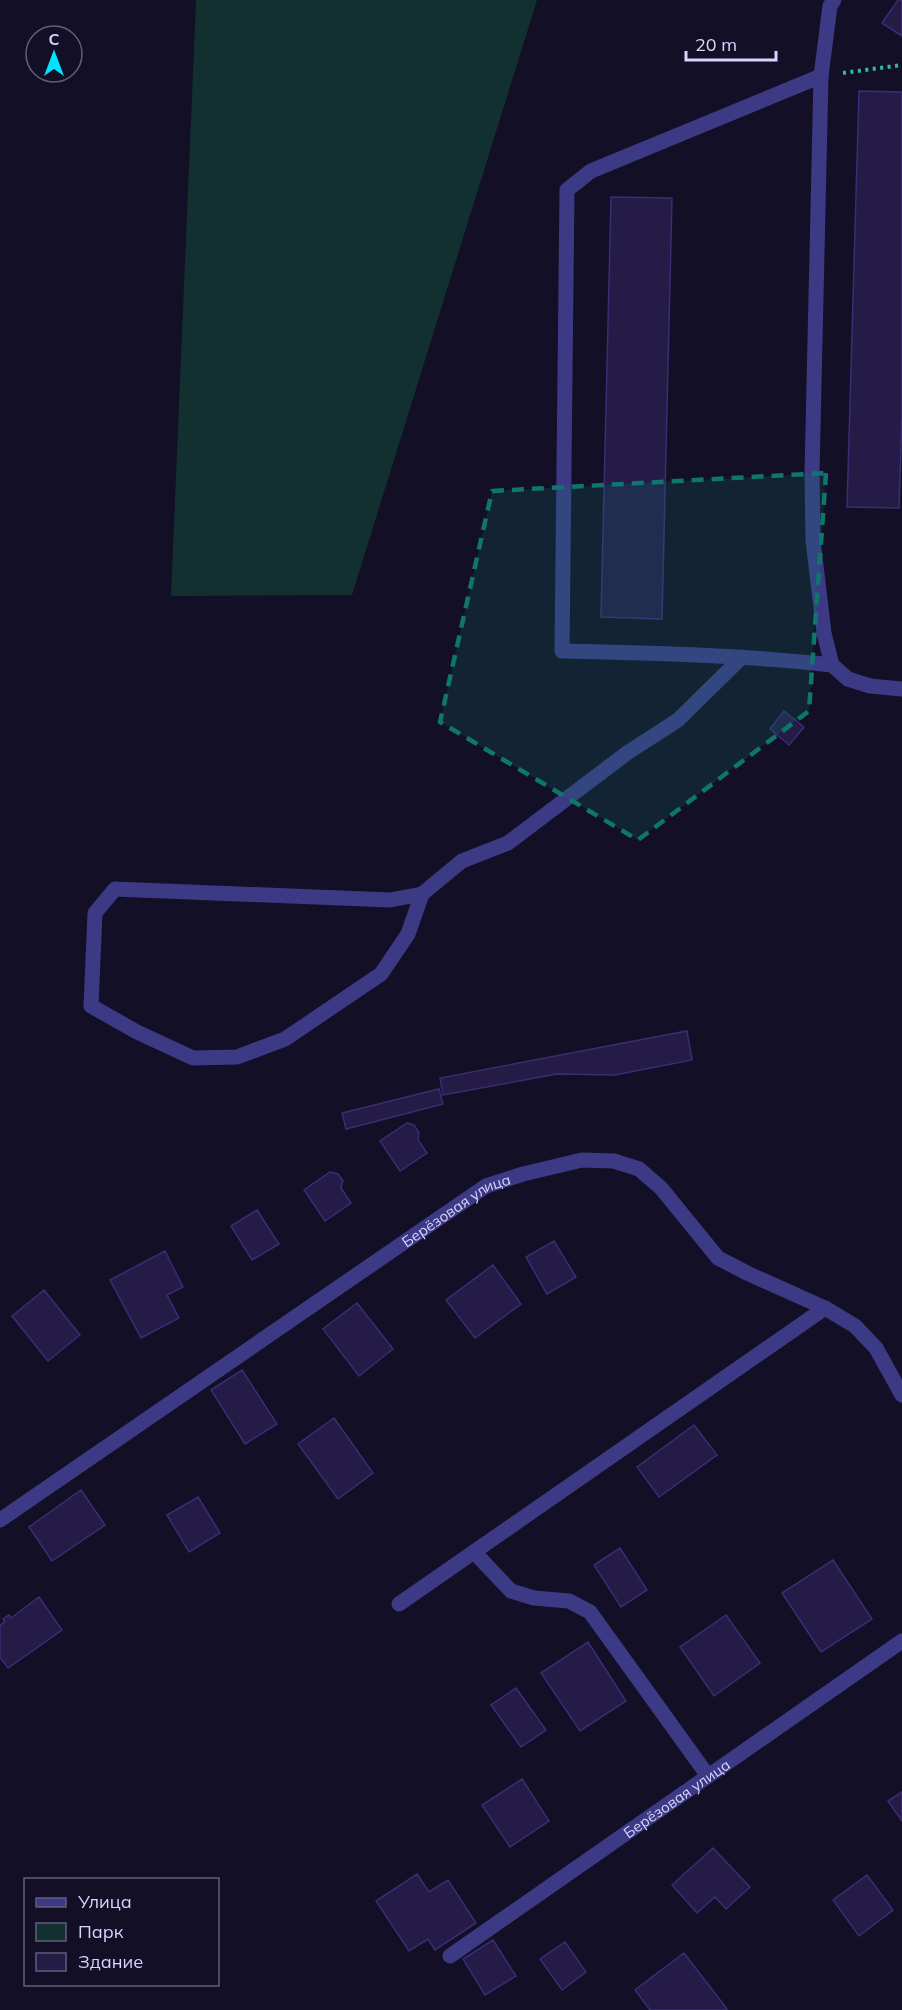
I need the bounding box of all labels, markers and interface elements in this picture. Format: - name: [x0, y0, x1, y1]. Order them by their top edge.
- north arrow: [24, 24, 84, 84]
- scale bar: [686, 24, 776, 62]
- text: С: [49, 29, 60, 49]
- text: 20 m: [695, 33, 737, 56]
- street label: Берёзовая улица: [398, 1169, 513, 1251]
- street label: Берёзовая улица: [619, 1754, 733, 1842]
- legend: [24, 1878, 219, 1986]
- text: Улица: [77, 1890, 132, 1913]
- text: Парк: [78, 1920, 124, 1943]
- text: Здание: [78, 1950, 143, 1973]

